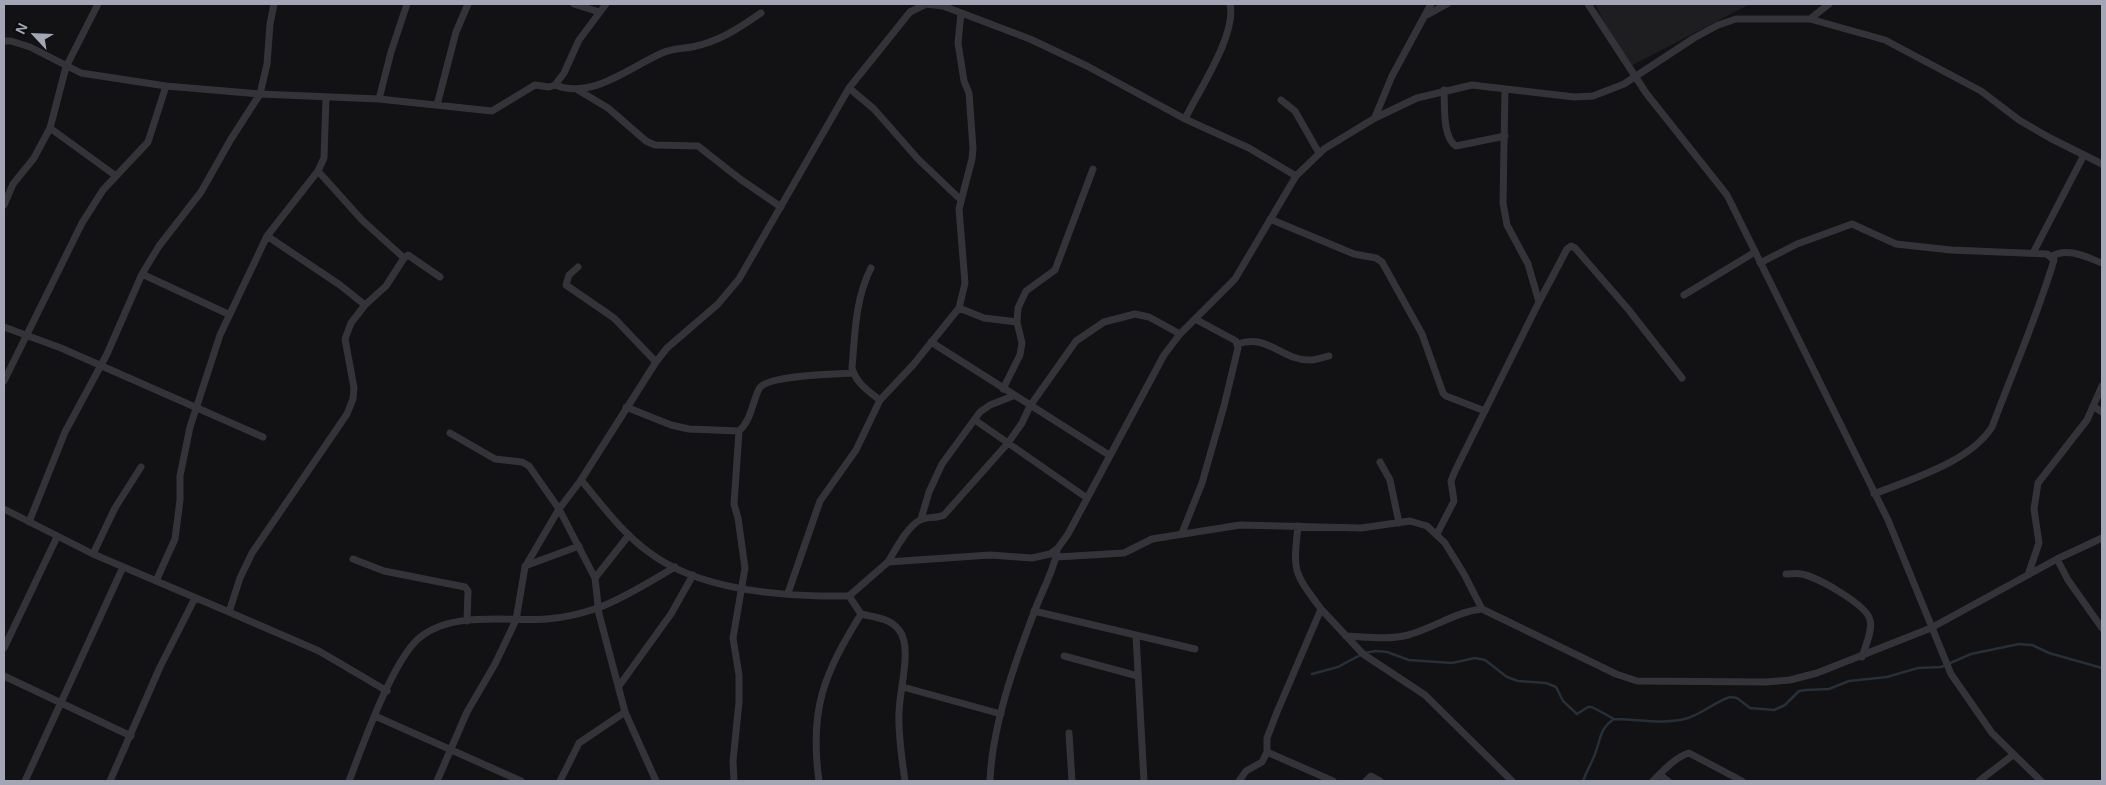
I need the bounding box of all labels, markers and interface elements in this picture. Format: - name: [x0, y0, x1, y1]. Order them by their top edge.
- north arrow: [10, 10, 60, 60]
- text: N: [12, 21, 31, 37]

